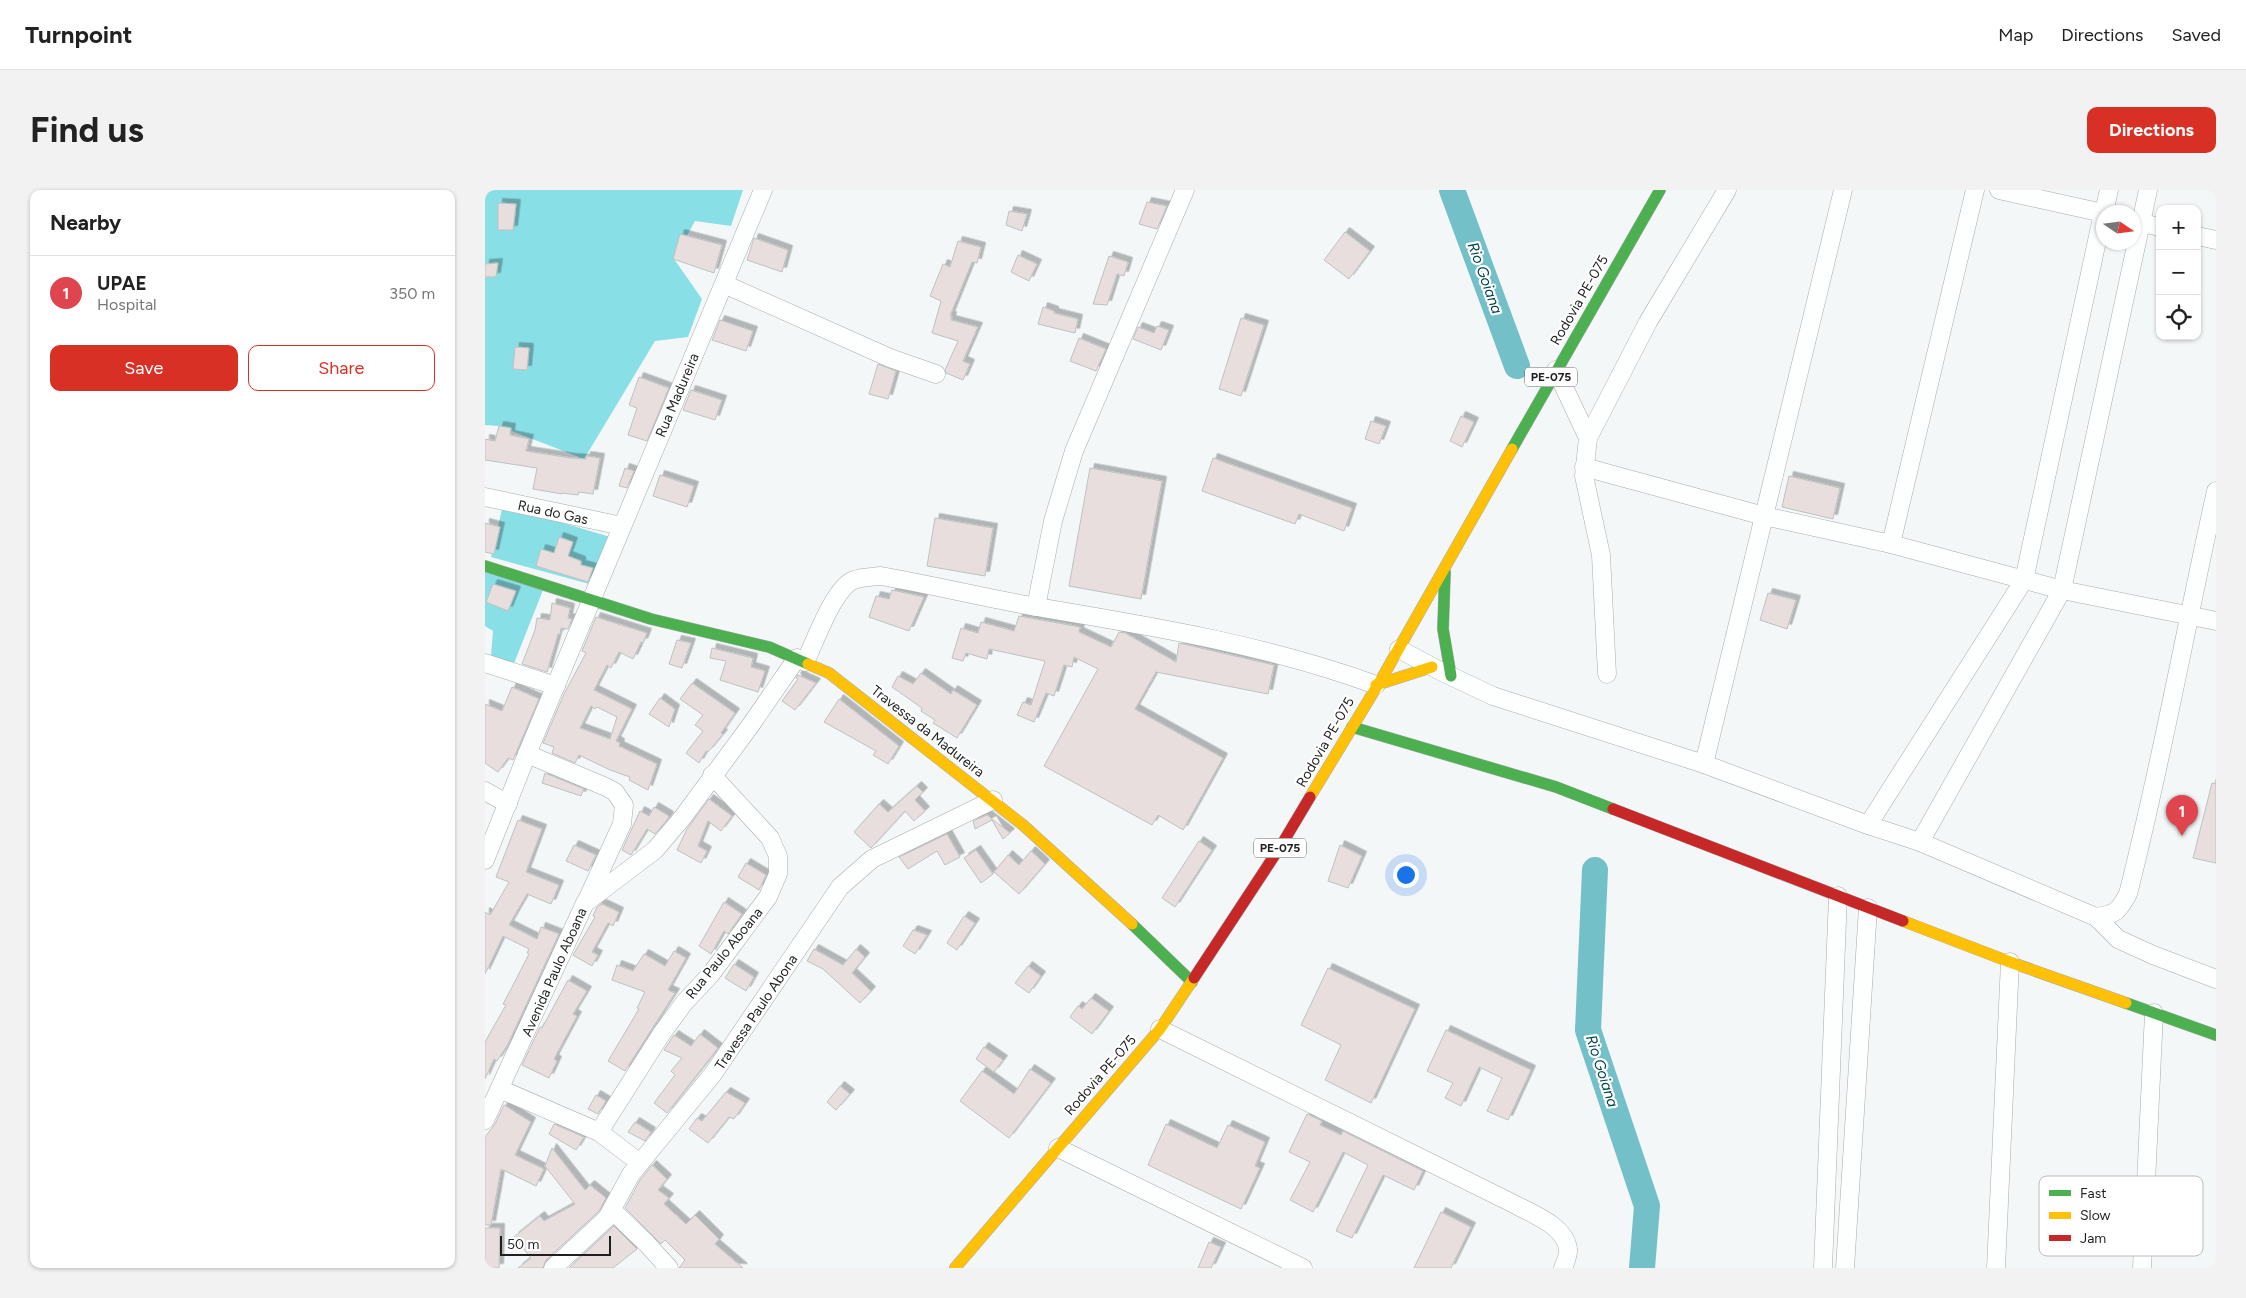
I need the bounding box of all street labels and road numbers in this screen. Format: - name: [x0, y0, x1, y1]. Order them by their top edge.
- street label: Rodovia PE-075: [1547, 252, 1612, 348]
- street label: Rua Madureira: [652, 351, 703, 440]
- road number: PE-075: [1525, 368, 1577, 386]
- street label: Rua do Gas: [516, 497, 590, 528]
- street label: Travessa da Madureira: [868, 682, 988, 781]
- street label: Rodovia PE-075: [1293, 694, 1358, 790]
- road number: PE-075: [1254, 838, 1306, 858]
- street label: Rua Paulo Aboana: [682, 904, 766, 1002]
- street label: Avenida Paulo Aboana: [518, 905, 591, 1039]
- street label: Travessa Paulo Abona: [711, 951, 801, 1073]
- street label: Rodovia PE-075: [1061, 1032, 1140, 1119]

